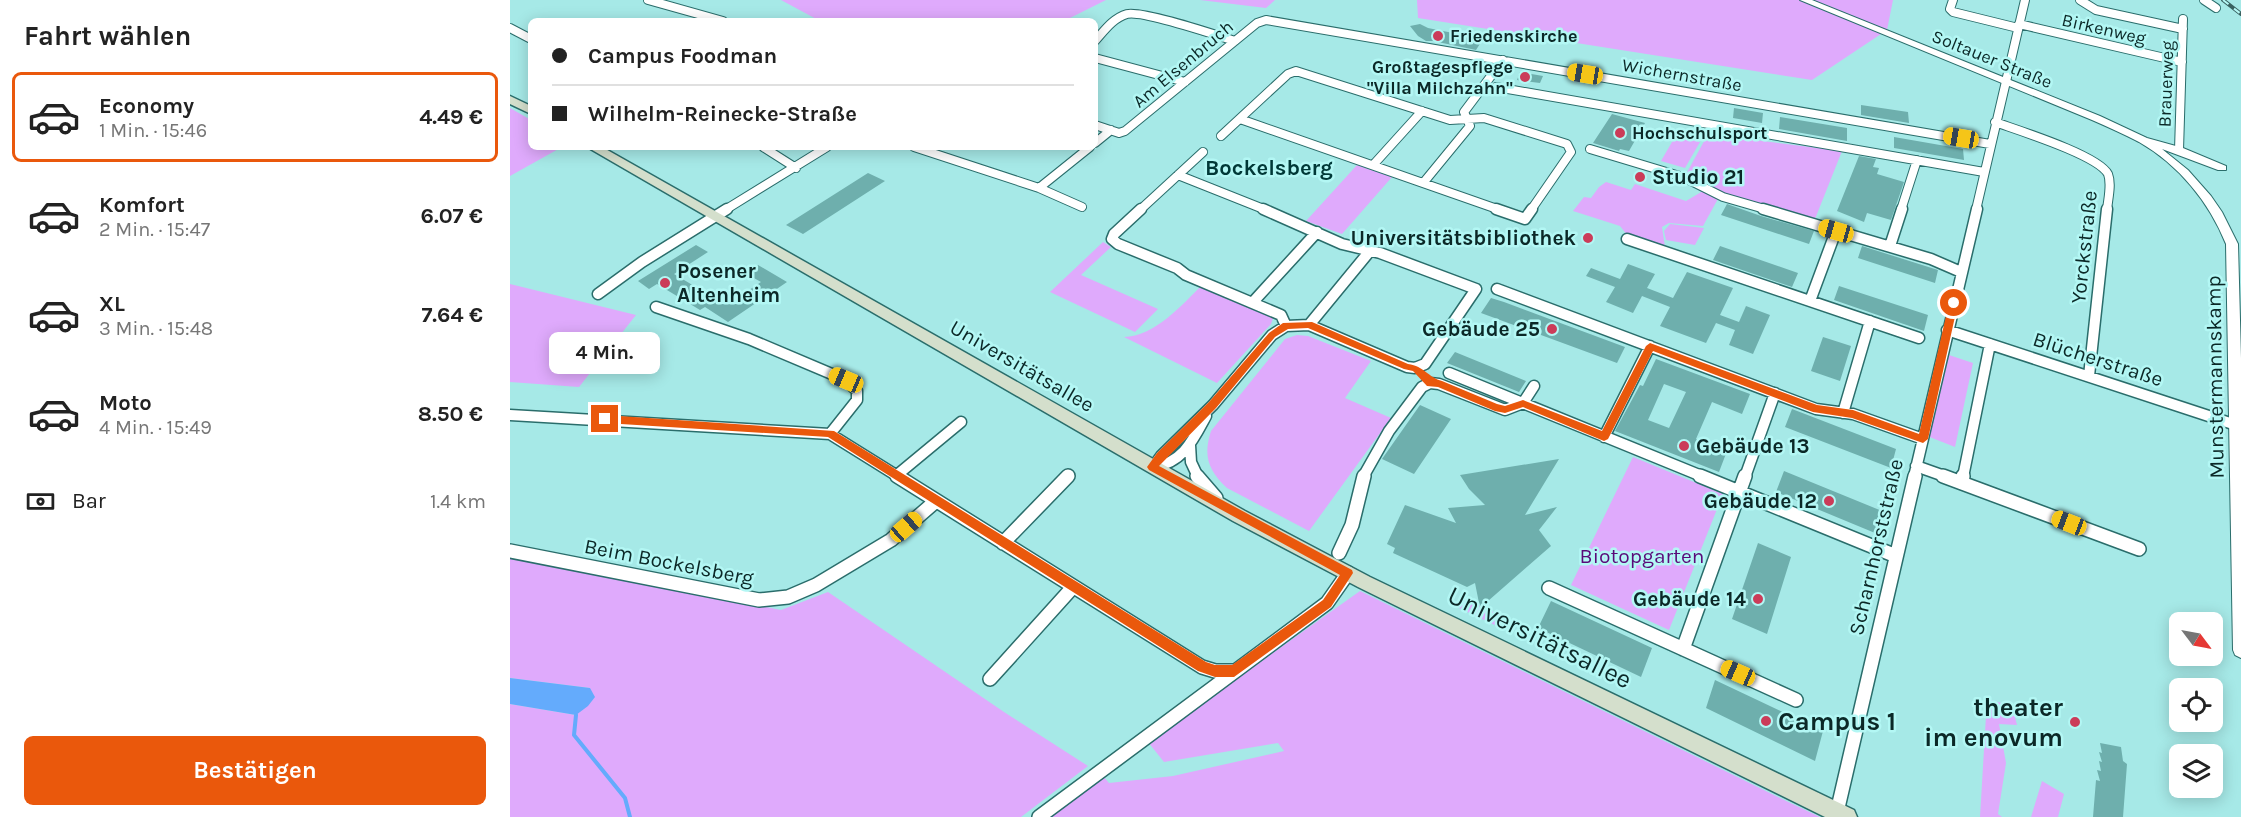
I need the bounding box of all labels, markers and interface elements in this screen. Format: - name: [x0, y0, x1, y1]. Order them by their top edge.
- street label: Birkenweg: [2060, 9, 2148, 49]
- street label: Am Elsenbruch: [1128, 16, 1238, 112]
- text: Fahrt wählen: [24, 20, 191, 52]
- place label: Friedenskirche: [1450, 25, 1578, 47]
- street label: Soltauer Straße: [1929, 25, 2055, 93]
- marker: Friedenskirche: [1431, 29, 1445, 43]
- street label: Brauerweg: [2153, 40, 2179, 128]
- text: Campus Foodman: [588, 43, 777, 69]
- street label: Wichernstraße: [1620, 54, 1744, 96]
- place label: Großtagespflege "Villa Milchzahn": [1367, 56, 1513, 99]
- car: [1566, 62, 1604, 86]
- marker: Großtagespflege "Villa Milchzahn": [1518, 70, 1532, 84]
- icon: car: [27, 90, 81, 144]
- text: Economy: [99, 93, 194, 119]
- text: Wilhelm-Reinecke-Straße: [588, 101, 857, 127]
- text: 4.49 €: [419, 104, 483, 130]
- text: 1 Min. · 15:46: [99, 119, 207, 142]
- place label: Hochschulsport: [1632, 122, 1767, 144]
- marker: Hochschulsport: [1613, 126, 1627, 140]
- car: [1942, 126, 1980, 150]
- district label: Bockelsberg: [1205, 155, 1333, 181]
- place label: Studio 21: [1652, 165, 1744, 189]
- marker: Studio 21: [1633, 170, 1647, 184]
- icon: car: [27, 189, 81, 243]
- street label: Yorckstraße: [2066, 189, 2102, 305]
- text: Komfort: [99, 192, 185, 218]
- text: 6.07 €: [421, 203, 483, 229]
- car: [1816, 217, 1856, 245]
- text: 2 Min. · 15:47: [99, 218, 210, 241]
- place label: Universitätsbibliothek: [1351, 226, 1577, 250]
- marker: Universitätsbibliothek: [1581, 231, 1595, 245]
- place label: Posener Altenheim: [677, 259, 780, 307]
- street label: Munstermannskamp: [2201, 275, 2229, 479]
- marker: Posener Altenheim: [658, 276, 672, 290]
- icon: car: [27, 288, 81, 342]
- route start: [1940, 289, 1967, 316]
- text: XL: [99, 291, 125, 317]
- text: 7.64 €: [421, 302, 483, 328]
- street label: Universitätsallee: [946, 315, 1098, 417]
- text: 3 Min. · 15:48: [99, 317, 213, 340]
- place label: Gebäude 25: [1422, 317, 1540, 341]
- marker: Gebäude 25: [1545, 322, 1559, 336]
- street label: Blücherstraße: [2030, 327, 2166, 391]
- callout: 4 Min.: [550, 332, 660, 374]
- text: 4 Min.: [576, 341, 633, 364]
- car: [826, 365, 866, 395]
- icon: car: [27, 387, 81, 441]
- text: Moto: [99, 390, 152, 416]
- text: 8.50 €: [418, 401, 483, 427]
- route end: [591, 405, 618, 432]
- text: 4 Min. · 15:49: [99, 416, 212, 439]
- place label: Gebäude 13: [1696, 434, 1810, 458]
- marker: Gebäude 13: [1677, 439, 1691, 453]
- street label: Scharnhorststraße: [1844, 456, 1908, 638]
- icon: cash: [24, 485, 57, 518]
- text: Bar: [72, 488, 106, 514]
- place label: Gebäude 12: [1704, 489, 1817, 513]
- text: 1.4 km: [430, 490, 486, 513]
- marker: Gebäude 12: [1822, 494, 1836, 508]
- car: [887, 508, 925, 546]
- car: [2049, 508, 2089, 538]
- street label: Beim Bockelsberg: [582, 534, 756, 590]
- park label: Biotopgarten: [1580, 544, 1704, 568]
- street label: Universitätsallee: [1443, 580, 1637, 695]
- place label: Gebäude 14: [1633, 587, 1747, 611]
- marker: Gebäude 14: [1751, 592, 1765, 606]
- north arrow: [2169, 612, 2223, 666]
- map controls: [2169, 612, 2223, 798]
- car: [1718, 657, 1758, 689]
- button: locate: [2169, 678, 2223, 732]
- place label: theater im enovum: [1924, 692, 2064, 753]
- place label: Campus 1: [1778, 706, 1896, 737]
- marker: Campus 1: [1759, 714, 1773, 728]
- marker: theater im enovum: [2068, 715, 2082, 729]
- button: Bestätigen: [24, 736, 486, 805]
- button: layers: [2169, 744, 2223, 798]

